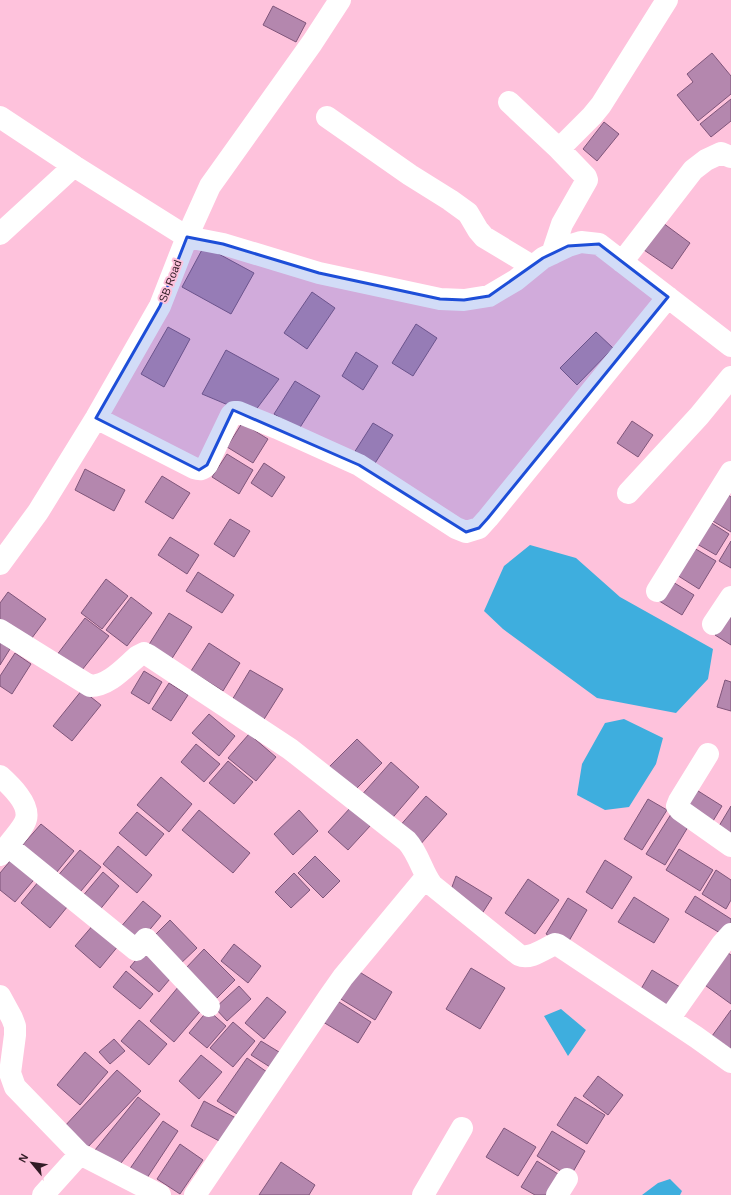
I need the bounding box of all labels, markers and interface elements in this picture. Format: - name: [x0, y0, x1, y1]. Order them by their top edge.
- street label: SB Road: [157, 258, 183, 304]
- north arrow: [12, 1143, 52, 1183]
- text: N: [16, 1152, 30, 1165]

